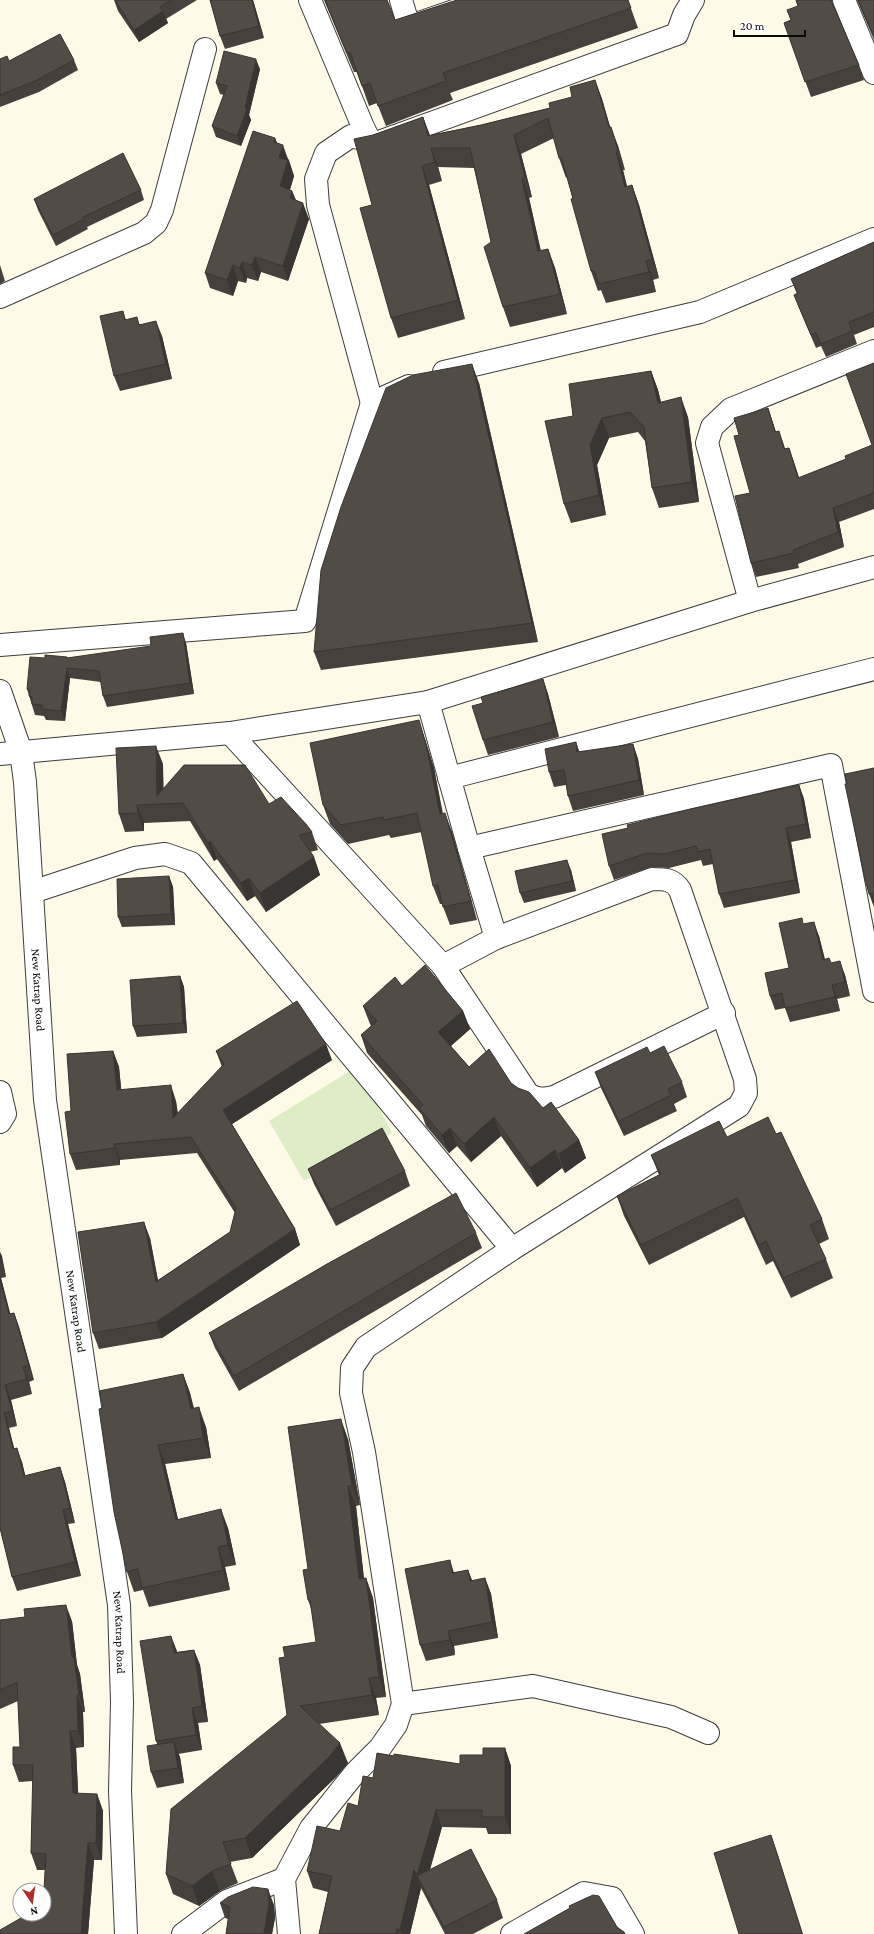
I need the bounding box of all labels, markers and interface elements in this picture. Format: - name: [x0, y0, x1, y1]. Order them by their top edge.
- scale bar: [734, 12, 805, 38]
- text: 20 m: [740, 19, 765, 33]
- street label: New Katrap Road: [28, 948, 48, 1032]
- street label: New Katrap Road: [63, 1269, 89, 1354]
- street label: New Katrap Road: [110, 1590, 128, 1675]
- north arrow: [12, 1882, 52, 1922]
- text: N: [29, 1905, 39, 1919]

